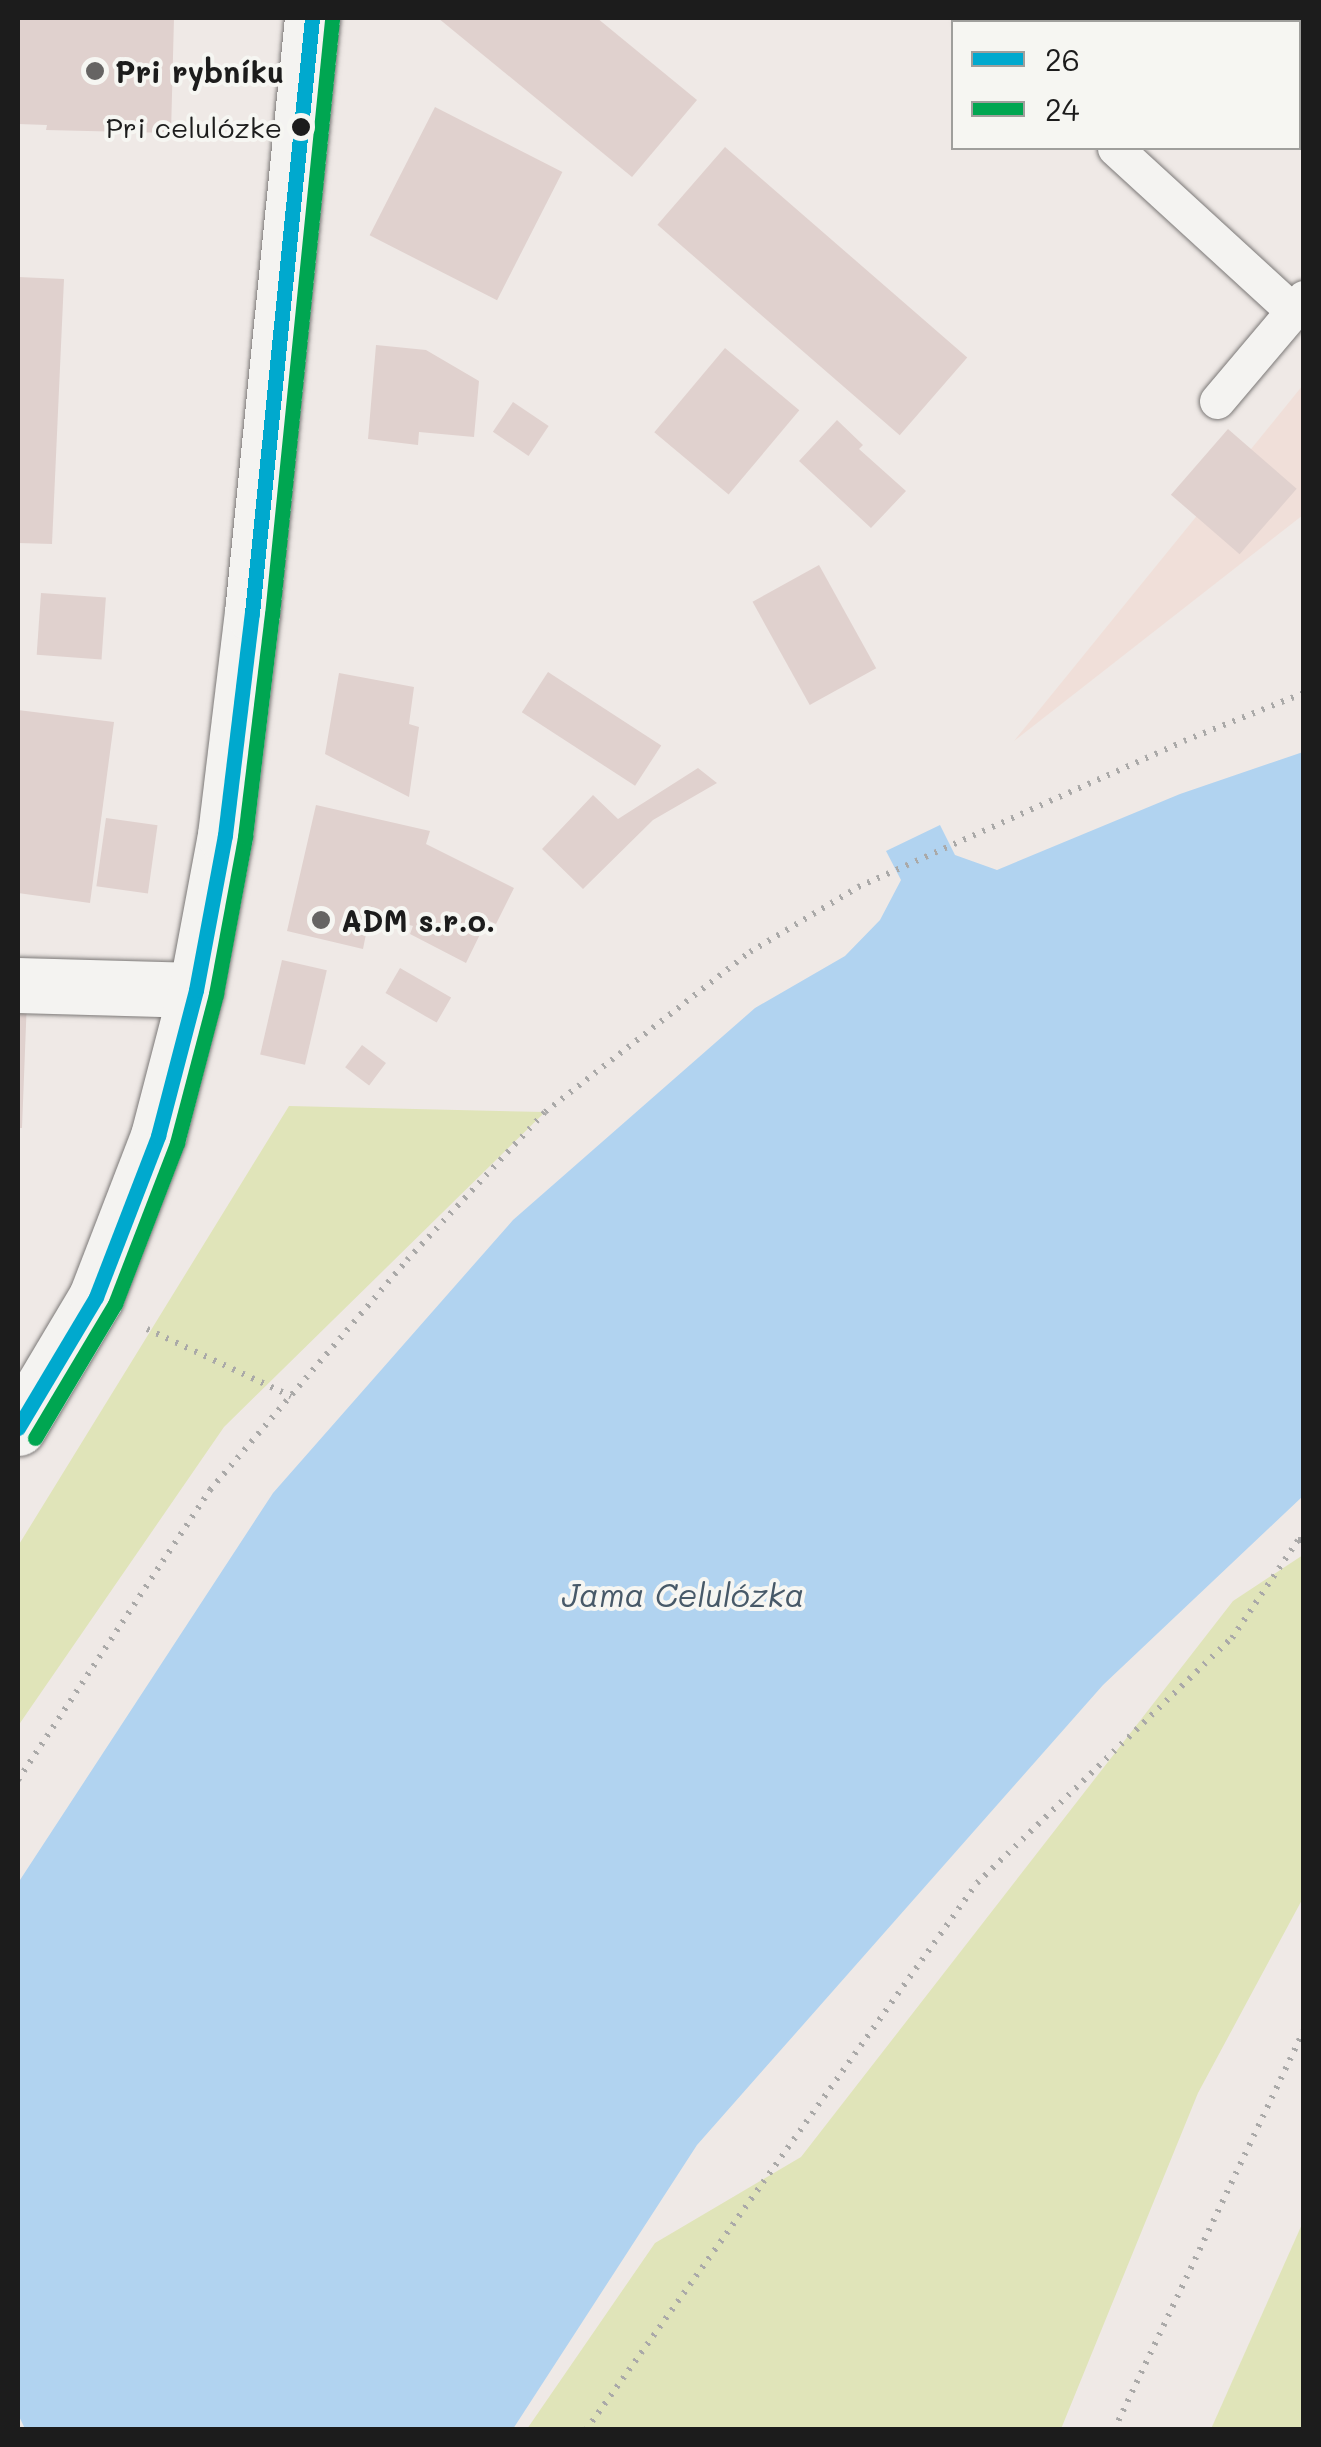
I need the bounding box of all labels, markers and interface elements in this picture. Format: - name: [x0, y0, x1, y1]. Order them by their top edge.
- legend: [951, 20, 1301, 150]
- text: 26: [1045, 39, 1080, 79]
- place label: Pri rybníku: [115, 53, 284, 89]
- marker: Pri rybníku: [84, 60, 106, 82]
- text: 24: [1045, 89, 1079, 129]
- place label: Pri celulózke: [106, 110, 282, 144]
- marker: Pri celulózke: [291, 117, 311, 137]
- place label: ADM s.r.o.: [341, 902, 495, 938]
- marker: ADM s.r.o.: [310, 909, 332, 931]
- water label: Jama Celulózka: [561, 1575, 805, 1613]

